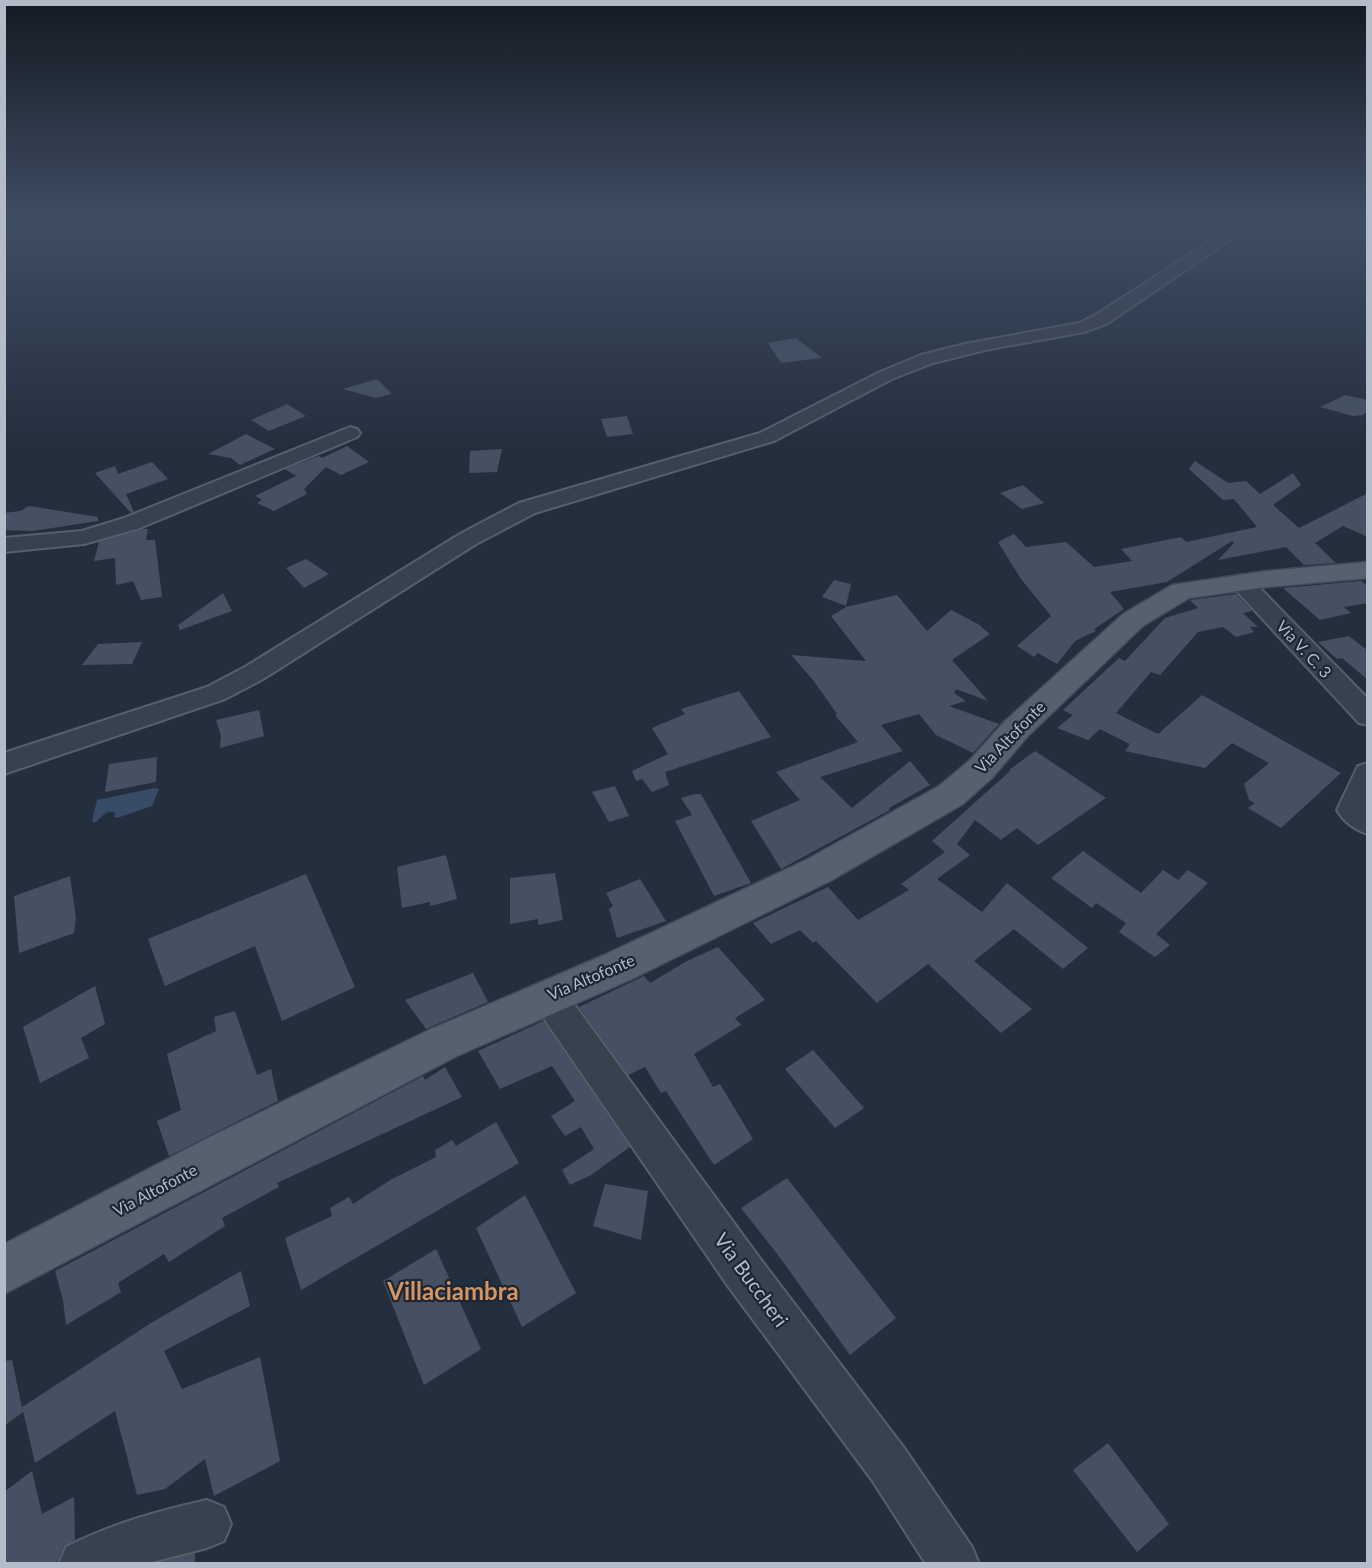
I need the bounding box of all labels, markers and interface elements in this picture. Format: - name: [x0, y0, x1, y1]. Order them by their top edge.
- street label: Via V. C. 3: [1273, 616, 1336, 681]
- street label: Via Altofonte: [971, 697, 1049, 777]
- street label: Via Altofonte: [544, 950, 637, 1003]
- street label: Via Altofonte: [109, 1159, 200, 1220]
- street label: Via Buccheri: [710, 1228, 794, 1331]
- district label: Villaciambra: [386, 1276, 519, 1305]

